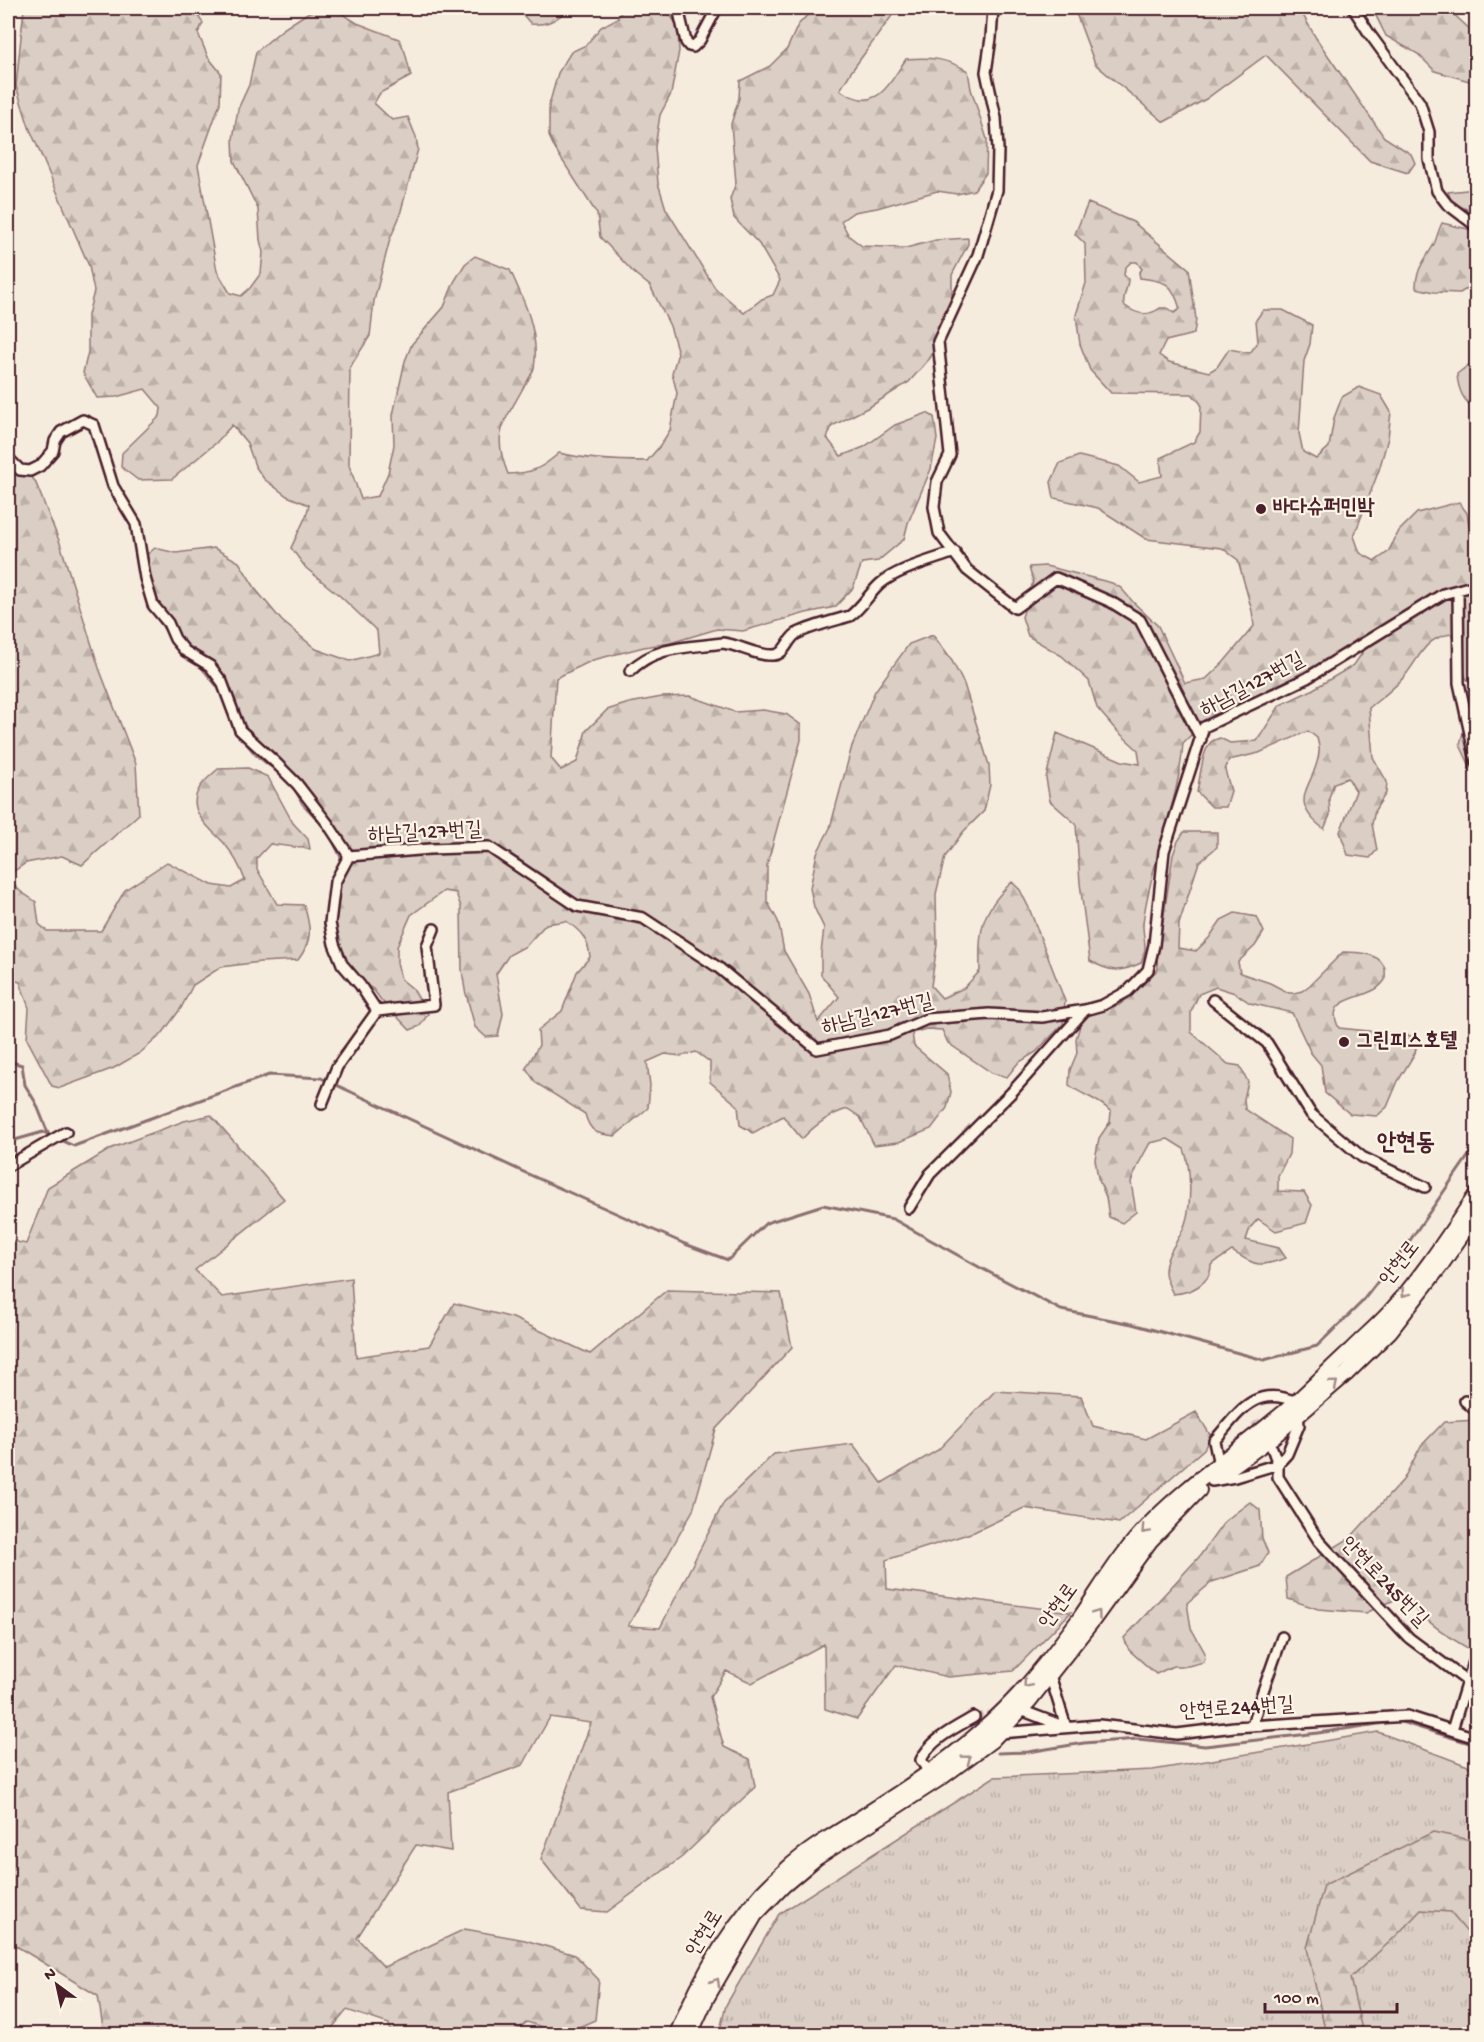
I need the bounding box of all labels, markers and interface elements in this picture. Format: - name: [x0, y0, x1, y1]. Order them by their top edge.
- place label: 바다슈퍼민박: [1273, 497, 1375, 522]
- marker: 바다슈퍼민박: [1254, 502, 1268, 516]
- street label: 하남길127번길: [1197, 648, 1309, 724]
- street label: 하남길127번길: [367, 819, 483, 849]
- street label: 하남길127번길: [820, 990, 937, 1042]
- place label: 그린피스호텔: [1356, 1030, 1457, 1055]
- marker: 그린피스호텔: [1337, 1035, 1351, 1049]
- district label: 안현동: [1377, 1130, 1435, 1159]
- street label: 안현로: [1376, 1236, 1426, 1292]
- one-way arrow: [1401, 1286, 1412, 1297]
- one-way arrow: [1327, 1380, 1338, 1391]
- one-way arrow: [1141, 1523, 1152, 1533]
- street label: 안현로245번길: [1334, 1533, 1432, 1633]
- street label: 안현로: [1035, 1579, 1085, 1635]
- one-way arrow: [1089, 1610, 1100, 1621]
- one-way arrow: [1023, 1677, 1034, 1688]
- street label: 안현로244번길: [1179, 1694, 1295, 1726]
- one-way arrow: [960, 1755, 971, 1766]
- street label: 안현로: [682, 1906, 730, 1962]
- north arrow: [27, 1955, 87, 2015]
- text: N: [41, 1964, 61, 1986]
- scale bar: [1265, 1976, 1397, 2014]
- one-way arrow: [709, 1978, 720, 1988]
- text: 100 m: [1273, 1989, 1319, 2010]

